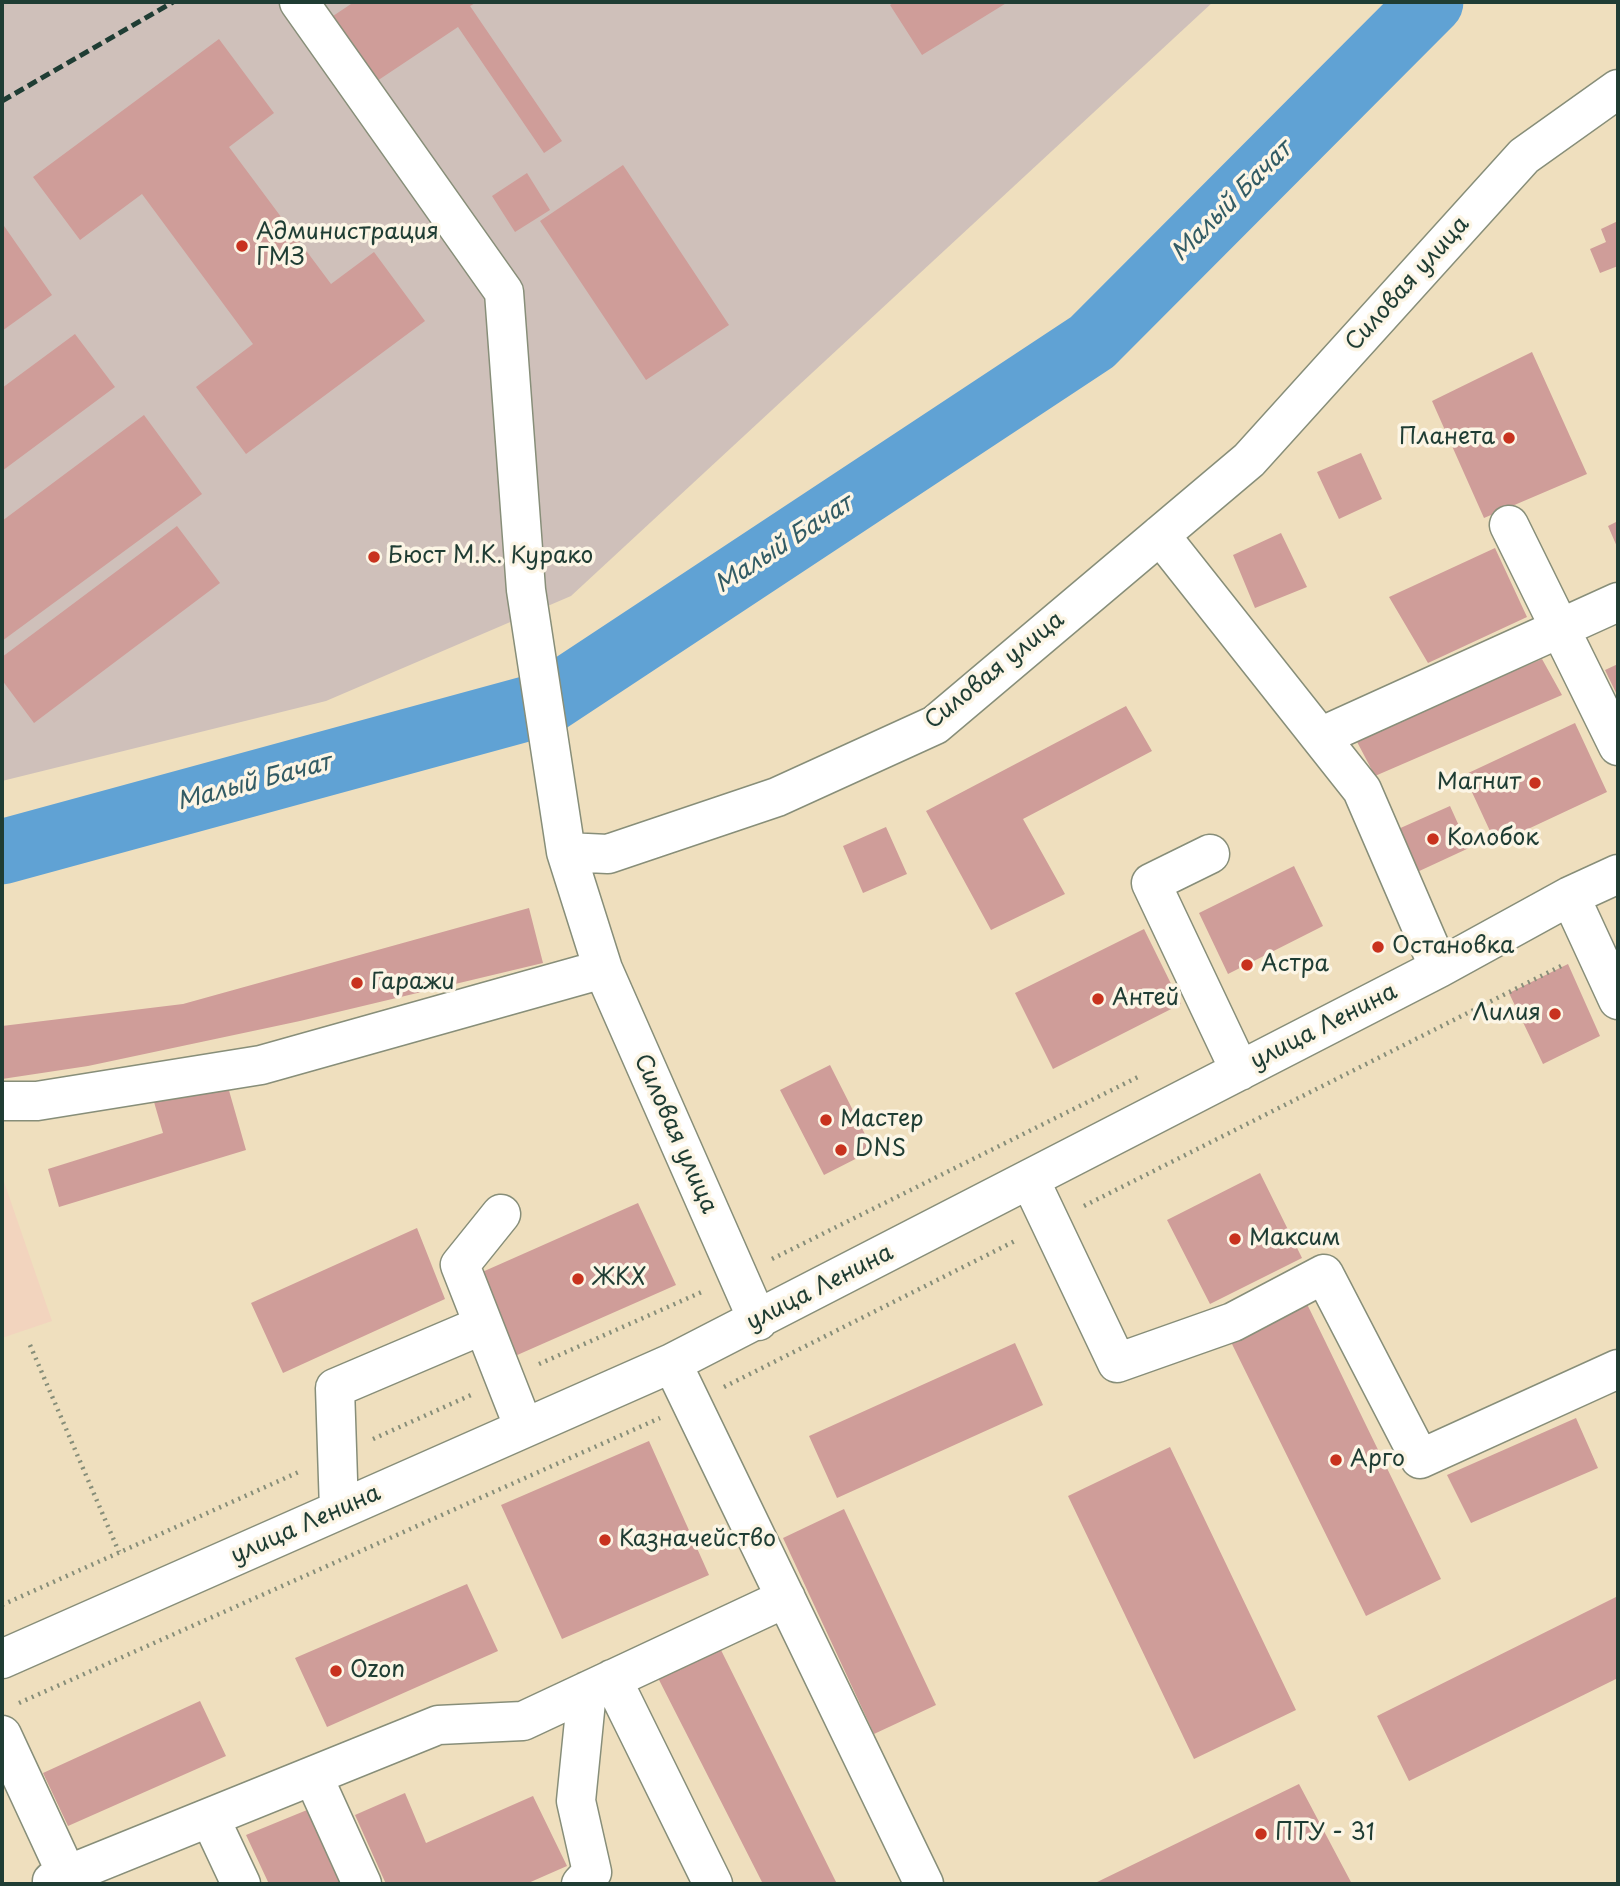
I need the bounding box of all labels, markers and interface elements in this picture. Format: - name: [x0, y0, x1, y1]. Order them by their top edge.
- water label: Малый Бачат: [1166, 136, 1298, 268]
- street label: Силовая улица: [1340, 211, 1476, 357]
- place label: Администрация ГМЗ: [256, 219, 439, 273]
- marker: Администрация ГМЗ: [234, 238, 250, 254]
- place label: Планета: [1399, 424, 1495, 452]
- marker: Планета: [1501, 430, 1517, 446]
- water label: Малый Бачат: [710, 490, 858, 600]
- place label: Бюст М.К. Курако: [388, 543, 593, 571]
- marker: Бюст М.К. Курако: [366, 549, 382, 565]
- street label: Силовая улица: [920, 606, 1070, 736]
- water label: Малый Бачат: [174, 749, 334, 817]
- place label: Магнит: [1437, 769, 1521, 797]
- marker: Магнит: [1527, 775, 1543, 791]
- place label: Колобок: [1447, 825, 1539, 853]
- marker: Колобок: [1425, 831, 1441, 847]
- place label: Остановка: [1392, 933, 1514, 961]
- marker: Остановка: [1370, 939, 1386, 955]
- place label: Астра: [1261, 951, 1329, 979]
- marker: Астра: [1239, 957, 1255, 973]
- place label: Гаражи: [371, 969, 455, 997]
- marker: Гаражи: [349, 975, 365, 991]
- street label: улица Ленина: [1246, 978, 1402, 1076]
- place label: Антей: [1112, 985, 1179, 1013]
- marker: Антей: [1090, 991, 1106, 1007]
- place label: Лилия: [1472, 1000, 1541, 1028]
- marker: Лилия: [1547, 1006, 1563, 1022]
- street label: Силовая улица: [628, 1050, 722, 1218]
- place label: Мастер: [840, 1106, 924, 1134]
- marker: Мастер: [818, 1112, 834, 1128]
- place label: DNS: [855, 1136, 906, 1164]
- marker: DNS: [833, 1142, 849, 1158]
- place label: Максим: [1249, 1225, 1341, 1253]
- marker: Максим: [1227, 1231, 1243, 1247]
- street label: улица Ленина: [742, 1239, 898, 1337]
- place label: ЖКХ: [592, 1265, 646, 1293]
- marker: ЖКХ: [570, 1271, 586, 1287]
- place label: Арго: [1350, 1446, 1405, 1474]
- marker: Арго: [1328, 1452, 1344, 1468]
- street label: улица Ленина: [227, 1480, 385, 1570]
- place label: Казначейство: [619, 1526, 776, 1554]
- marker: Казначейство: [597, 1532, 613, 1548]
- place label: Ozon: [350, 1657, 405, 1685]
- marker: Ozon: [328, 1663, 344, 1679]
- place label: ПТУ - 31: [1275, 1820, 1375, 1848]
- marker: ПТУ - 31: [1253, 1826, 1269, 1842]

